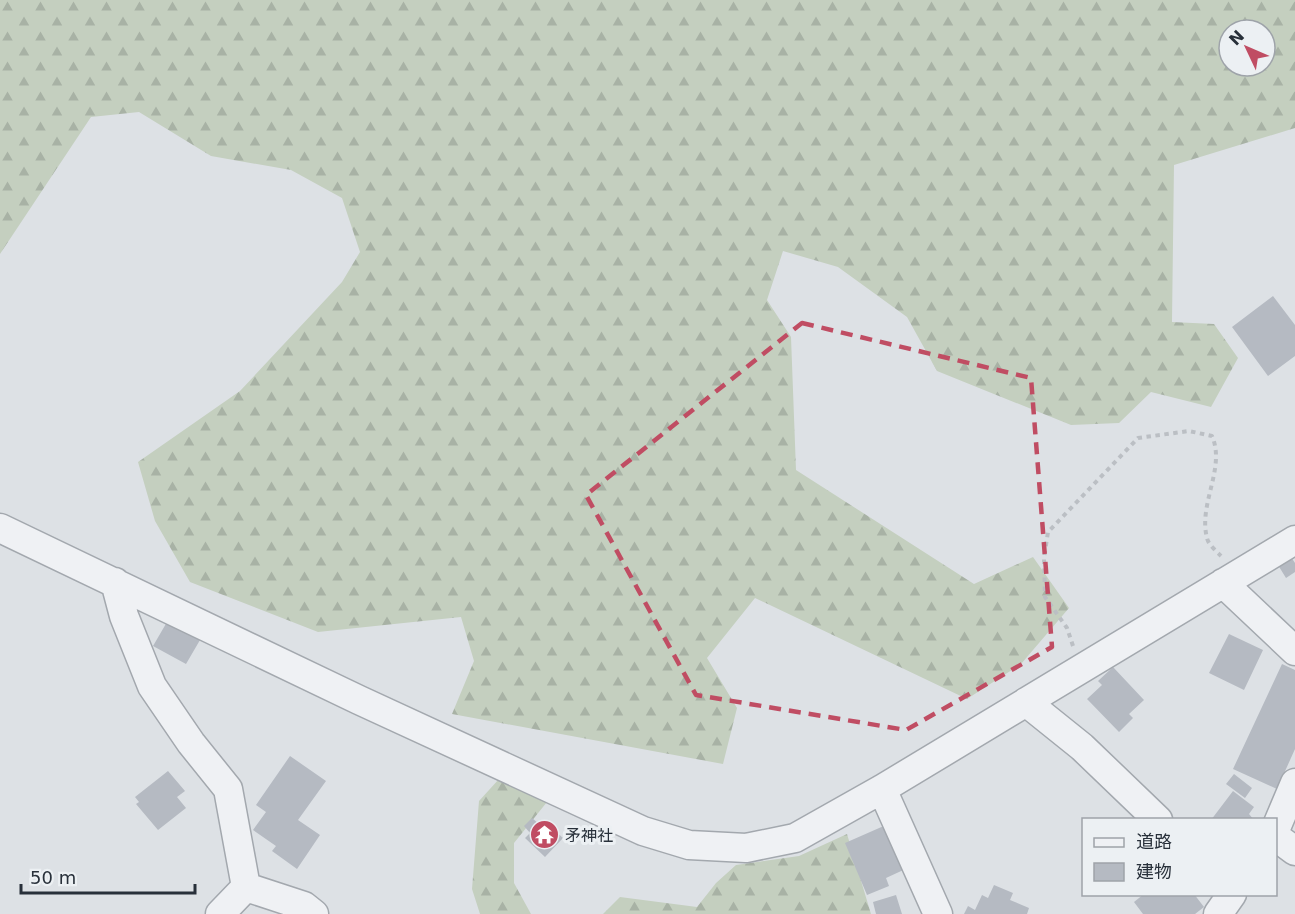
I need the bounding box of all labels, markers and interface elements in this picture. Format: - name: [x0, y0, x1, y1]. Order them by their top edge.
- north arrow: [1217, 18, 1277, 78]
- text: N: [1225, 27, 1248, 49]
- legend: [1082, 818, 1277, 896]
- temple icon: 矛神社: [528, 819, 560, 851]
- place label: 矛神社: [565, 826, 613, 845]
- text: 道路: [1136, 831, 1172, 852]
- scale bar: [21, 857, 195, 895]
- text: 建物: [1136, 861, 1172, 882]
- text: 50 m: [30, 867, 76, 888]

